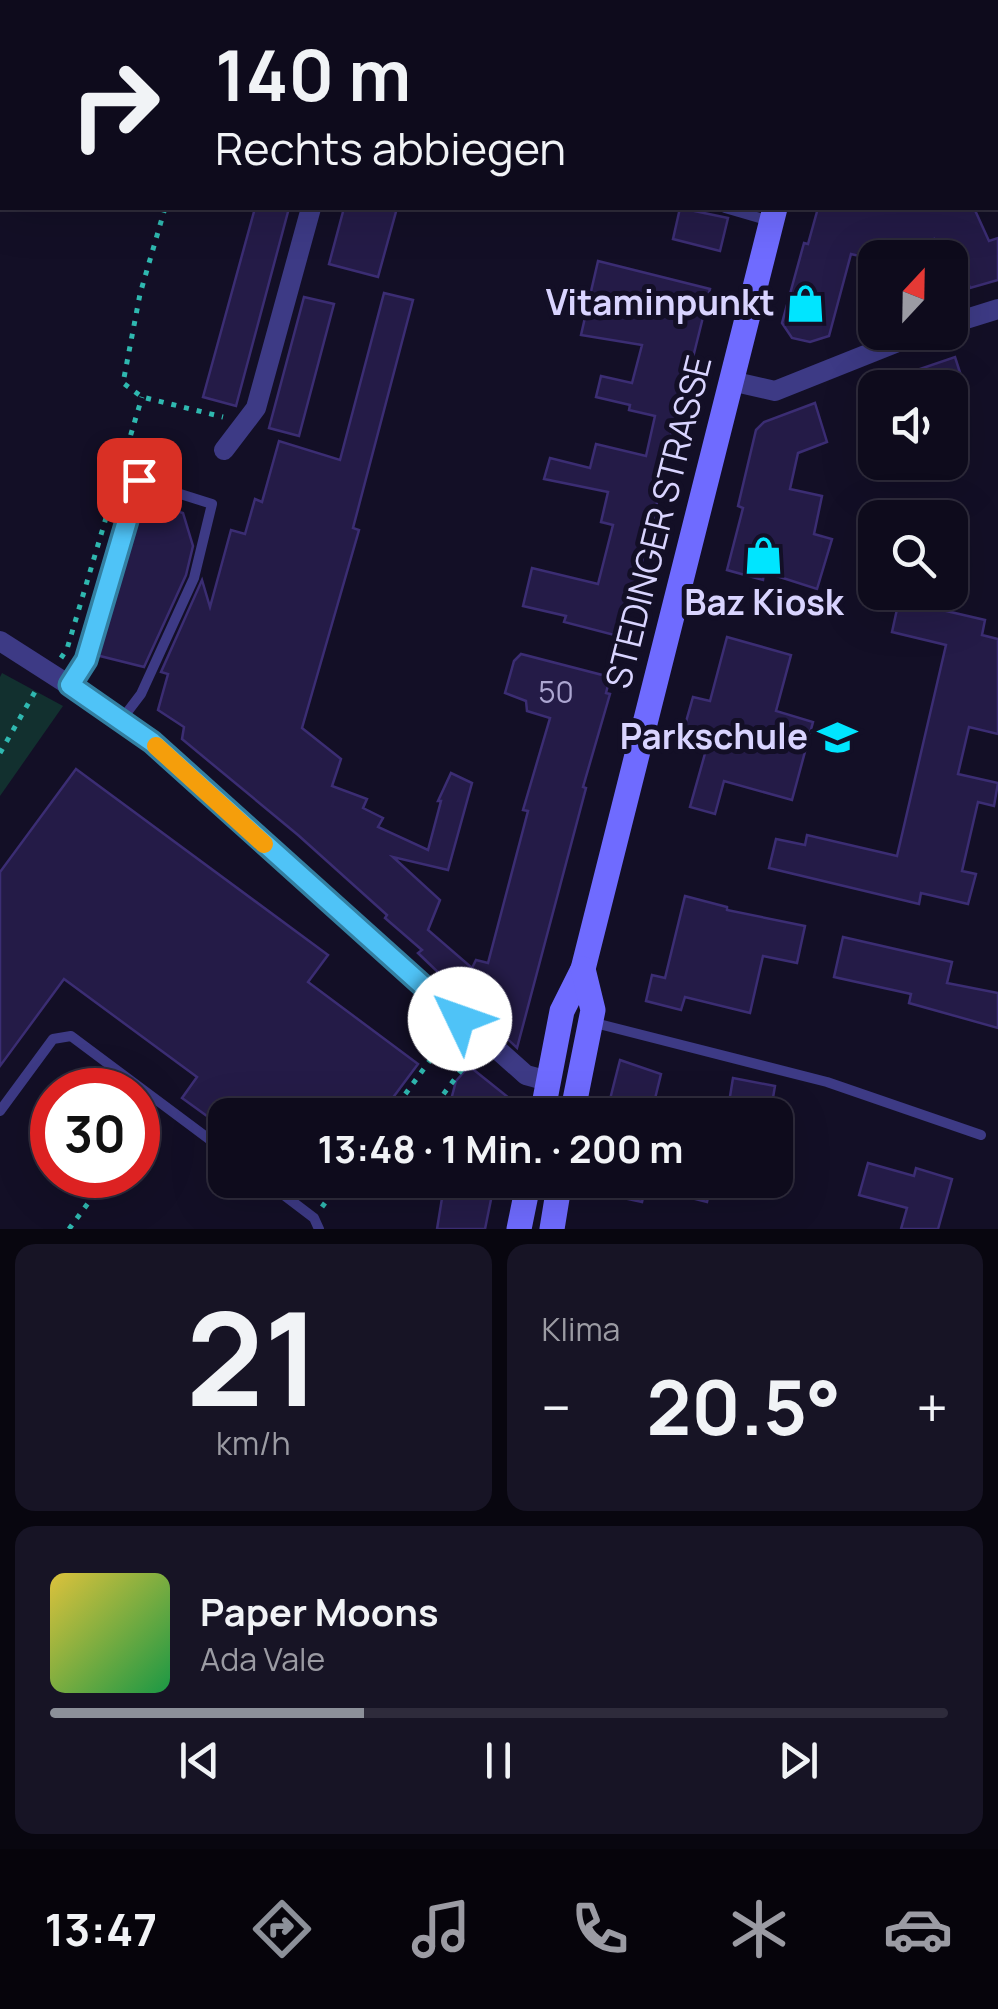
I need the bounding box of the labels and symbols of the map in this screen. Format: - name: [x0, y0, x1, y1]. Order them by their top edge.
- north arrow: [858, 240, 968, 350]
- place label: Vitaminpunkt: [546, 278, 775, 326]
- shop icon: Vitaminpunkt: [784, 282, 826, 324]
- street label: STEDINGER STRASSE: [593, 350, 723, 693]
- pin: [97, 438, 182, 523]
- shop icon: Baz Kiosk: [743, 535, 785, 577]
- place label: Baz Kiosk: [684, 578, 845, 626]
- house number: 50: [538, 671, 574, 712]
- place label: Parkschule: [620, 712, 808, 760]
- school or university icon: Parkschule: [817, 716, 859, 758]
- position arrow: [408, 967, 512, 1071]
- speed limit sign: 30: [30, 1068, 160, 1198]

